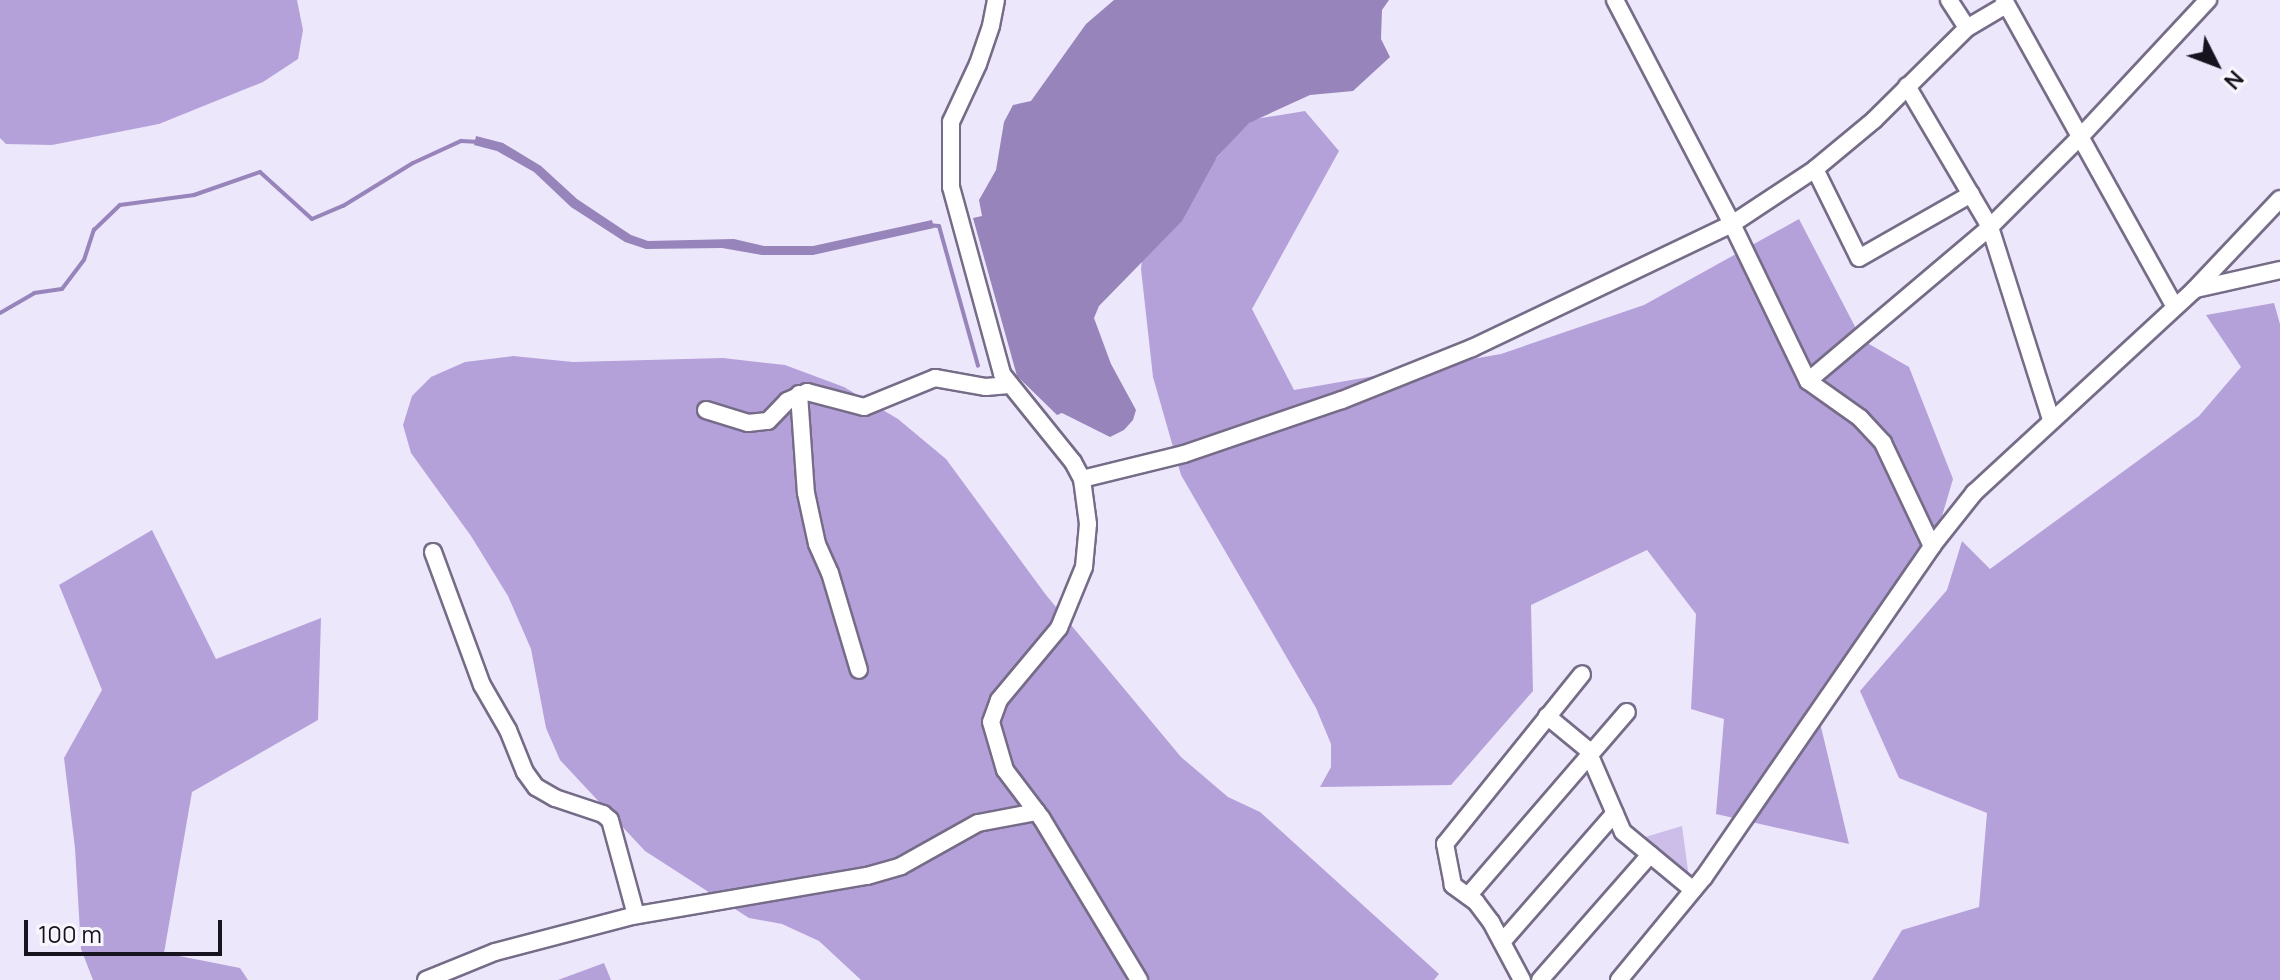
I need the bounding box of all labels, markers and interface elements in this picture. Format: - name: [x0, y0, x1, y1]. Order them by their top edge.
- north arrow: [2176, 24, 2256, 104]
- text: N: [2217, 64, 2250, 96]
- scale bar: [28, 904, 226, 954]
- text: 100 m: [38, 917, 102, 950]

